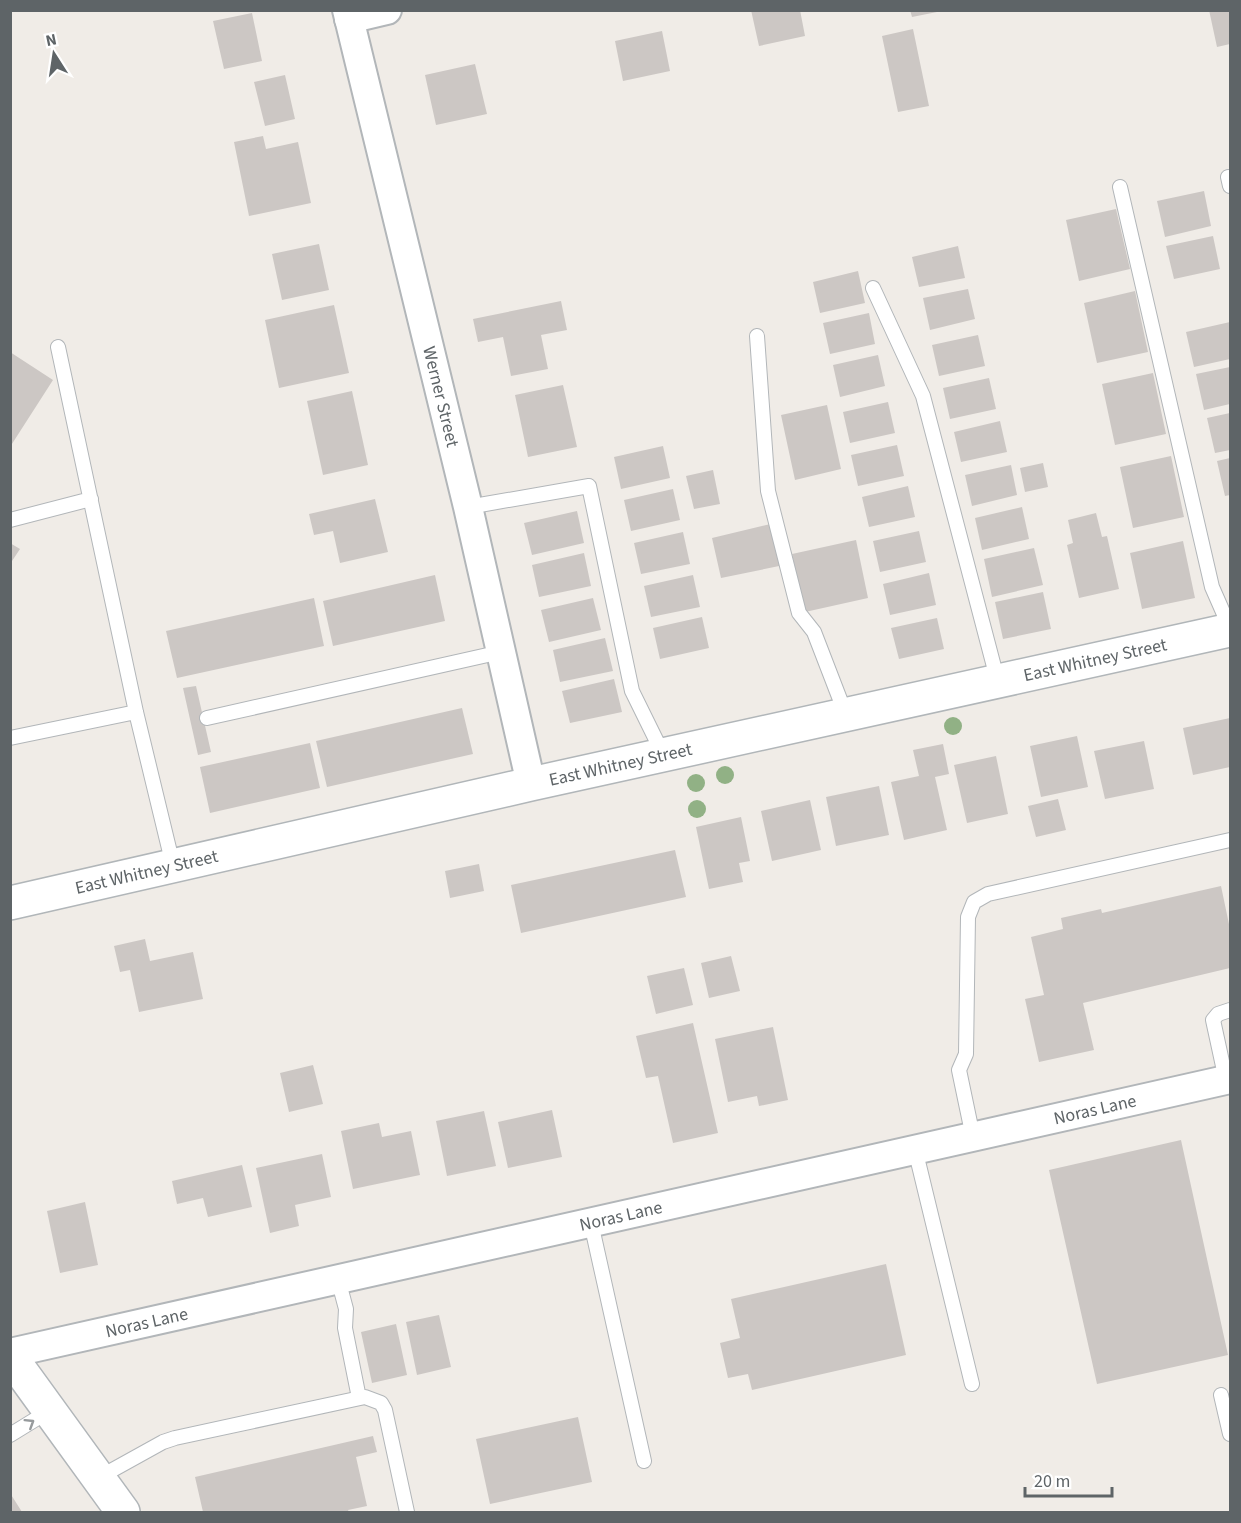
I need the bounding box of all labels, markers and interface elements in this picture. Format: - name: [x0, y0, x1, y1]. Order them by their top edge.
- north arrow: [24, 24, 84, 84]
- text: N: [44, 28, 59, 52]
- street label: Werner Street: [417, 344, 465, 450]
- street label: East Whitney Street: [1021, 632, 1169, 688]
- street label: East Whitney Street: [546, 736, 694, 792]
- street label: East Whitney Street: [73, 843, 220, 900]
- street label: Noras Lane: [1051, 1088, 1139, 1131]
- street label: Noras Lane: [577, 1194, 665, 1237]
- street label: Noras Lane: [103, 1301, 190, 1344]
- one-way arrow: [24, 1418, 34, 1430]
- scale bar: [1025, 1460, 1112, 1498]
- text: 20 m: [1034, 1469, 1070, 1494]

